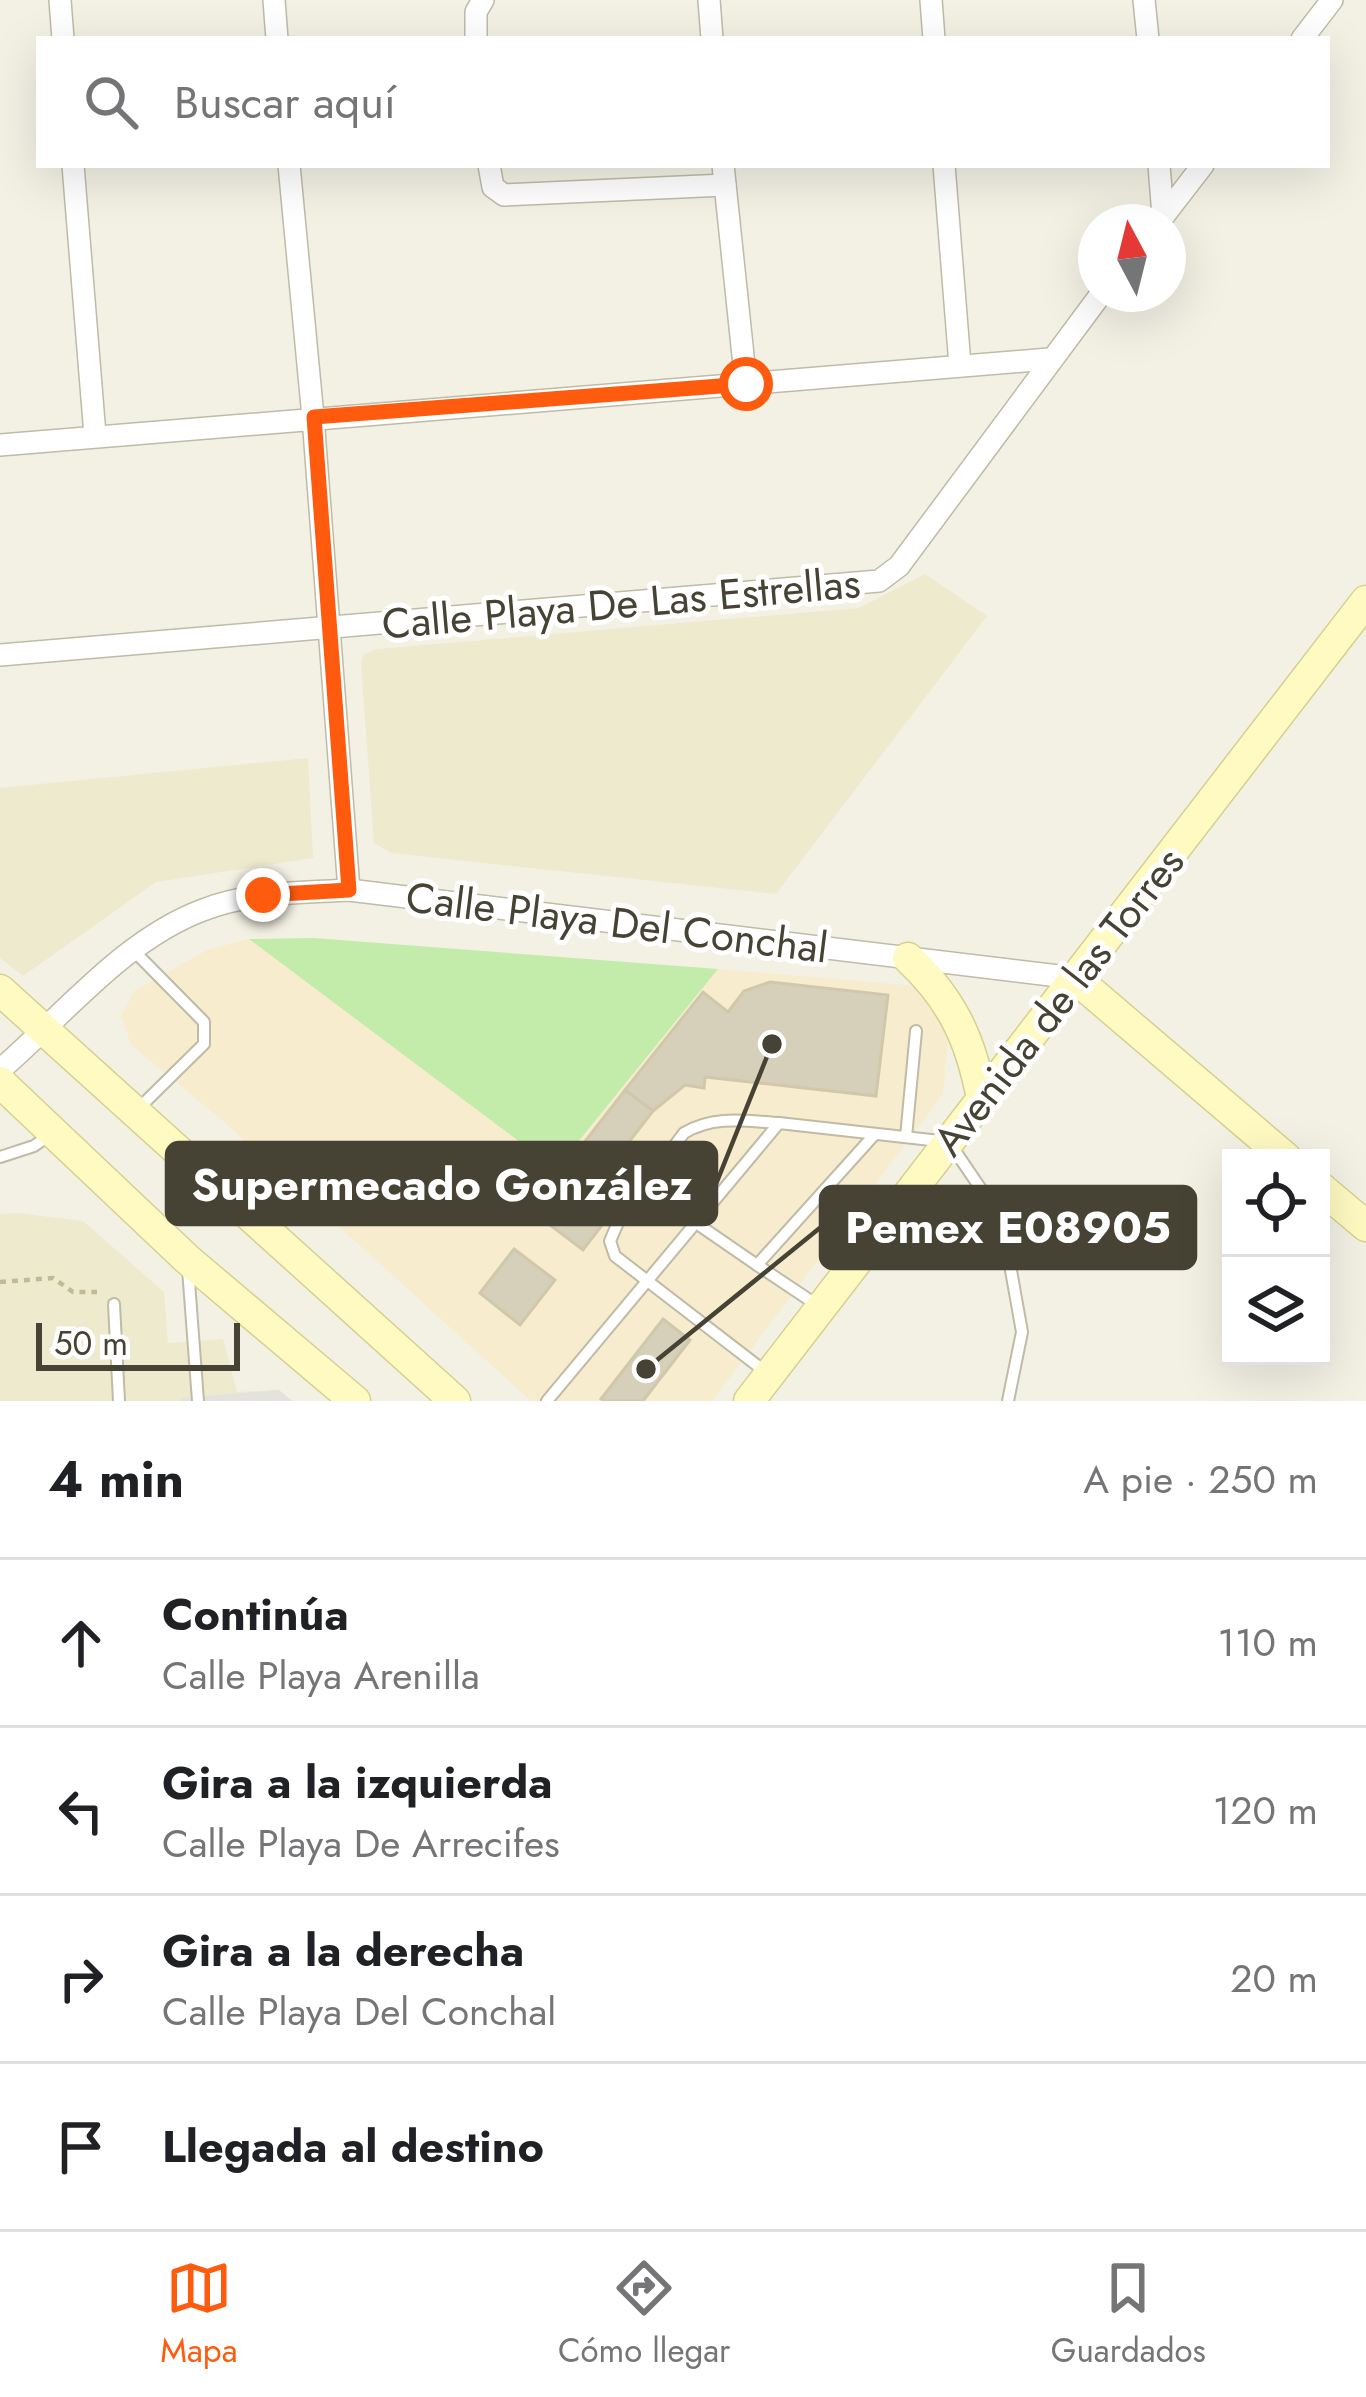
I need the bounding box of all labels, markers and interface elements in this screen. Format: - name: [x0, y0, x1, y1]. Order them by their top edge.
- search box: [36, 36, 1330, 168]
- icon: search: [78, 69, 144, 135]
- text: Buscar aquí: [174, 70, 396, 135]
- north arrow: [1078, 204, 1186, 312]
- route start: [719, 357, 773, 411]
- street label: Calle Playa De Las Estrellas: [379, 552, 863, 655]
- street label: Avenida de las Torres: [918, 834, 1199, 1169]
- street label: Calle Playa Del Conchal: [402, 866, 831, 979]
- route end: [236, 868, 290, 922]
- callout: Supermecado González: [167, 1143, 716, 1224]
- map controls: [1222, 1149, 1330, 1365]
- button: locate: [1222, 1149, 1330, 1257]
- text: Supermecado González: [192, 1152, 692, 1217]
- callout: Pemex E08905: [821, 1187, 1195, 1268]
- text: Pemex E08905: [845, 1195, 1171, 1260]
- button: layers: [1222, 1257, 1330, 1365]
- scale bar: [36, 1317, 240, 1370]
- text: 50 m: [54, 1320, 128, 1367]
- text: 4 min: [48, 1442, 184, 1516]
- text: A pie · 250 m: [1083, 1451, 1318, 1508]
- text: Continúa: [162, 1582, 349, 1647]
- icon: ahead: [48, 1610, 114, 1676]
- text: 110 m: [1217, 1614, 1318, 1671]
- text: Calle Playa Arenilla: [162, 1647, 480, 1704]
- text: Gira a la izquierda: [162, 1750, 553, 1815]
- icon: left: [48, 1778, 114, 1844]
- text: 120 m: [1213, 1782, 1318, 1839]
- text: Calle Playa De Arrecifes: [162, 1815, 560, 1872]
- text: Gira a la derecha: [162, 1918, 524, 1983]
- icon: right: [48, 1946, 114, 2012]
- text: 20 m: [1230, 1950, 1318, 2007]
- text: Calle Playa Del Conchal: [162, 1983, 556, 2040]
- icon: arrive: [48, 2114, 114, 2180]
- text: Llegada al destino: [162, 2114, 544, 2179]
- tab: Mapa: [160, 2255, 238, 2374]
- tab: Cómo llegar: [558, 2255, 730, 2374]
- tab: Guardados: [1051, 2255, 1206, 2374]

